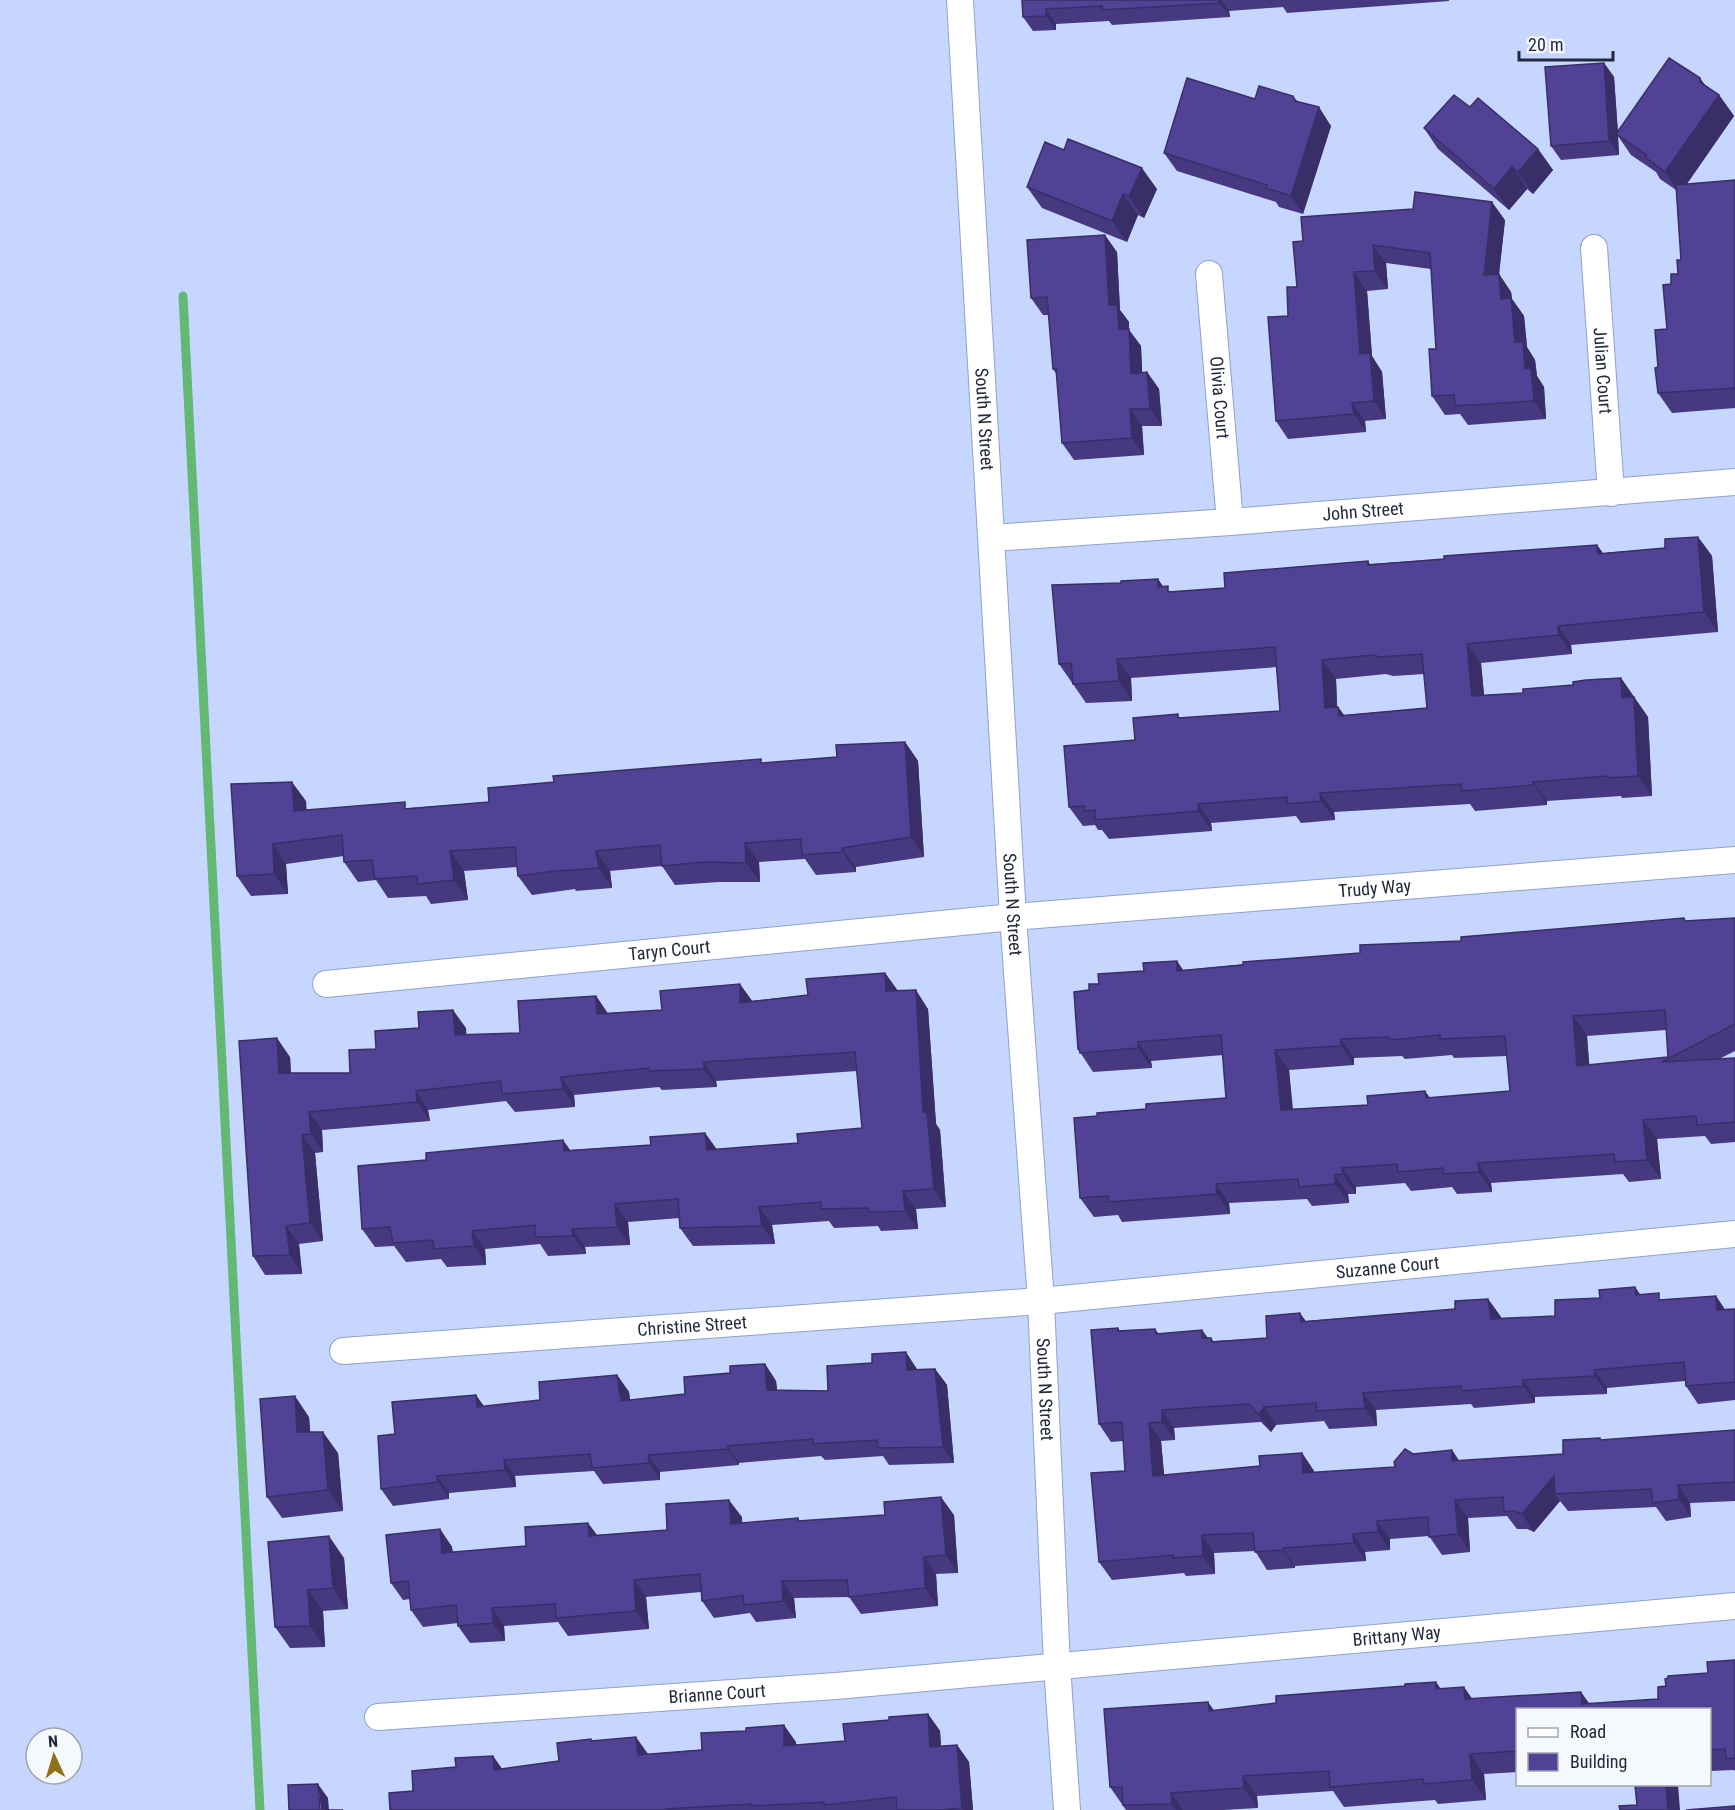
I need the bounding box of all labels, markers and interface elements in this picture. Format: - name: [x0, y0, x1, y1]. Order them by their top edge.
- scale bar: [1519, 24, 1614, 62]
- text: 20 m: [1528, 34, 1563, 55]
- street label: Julian Court: [1590, 327, 1616, 414]
- street label: Olivia Court: [1206, 355, 1234, 440]
- street label: South N Street: [971, 367, 998, 471]
- street label: John Street: [1322, 497, 1404, 525]
- street label: South N Street: [999, 853, 1027, 956]
- street label: Trudy Way: [1337, 875, 1412, 901]
- street label: Taryn Court: [627, 936, 711, 964]
- street label: Suzanne Court: [1335, 1252, 1440, 1282]
- street label: Christine Street: [637, 1311, 748, 1340]
- street label: South N Street: [1033, 1338, 1058, 1441]
- street label: Brittany Way: [1352, 1621, 1442, 1650]
- street label: Brianne Court: [668, 1680, 766, 1707]
- legend: [1516, 1708, 1711, 1786]
- text: Road: [1570, 1721, 1606, 1742]
- north arrow: [24, 1726, 84, 1786]
- text: N: [47, 1732, 59, 1751]
- text: Building: [1570, 1751, 1627, 1772]

